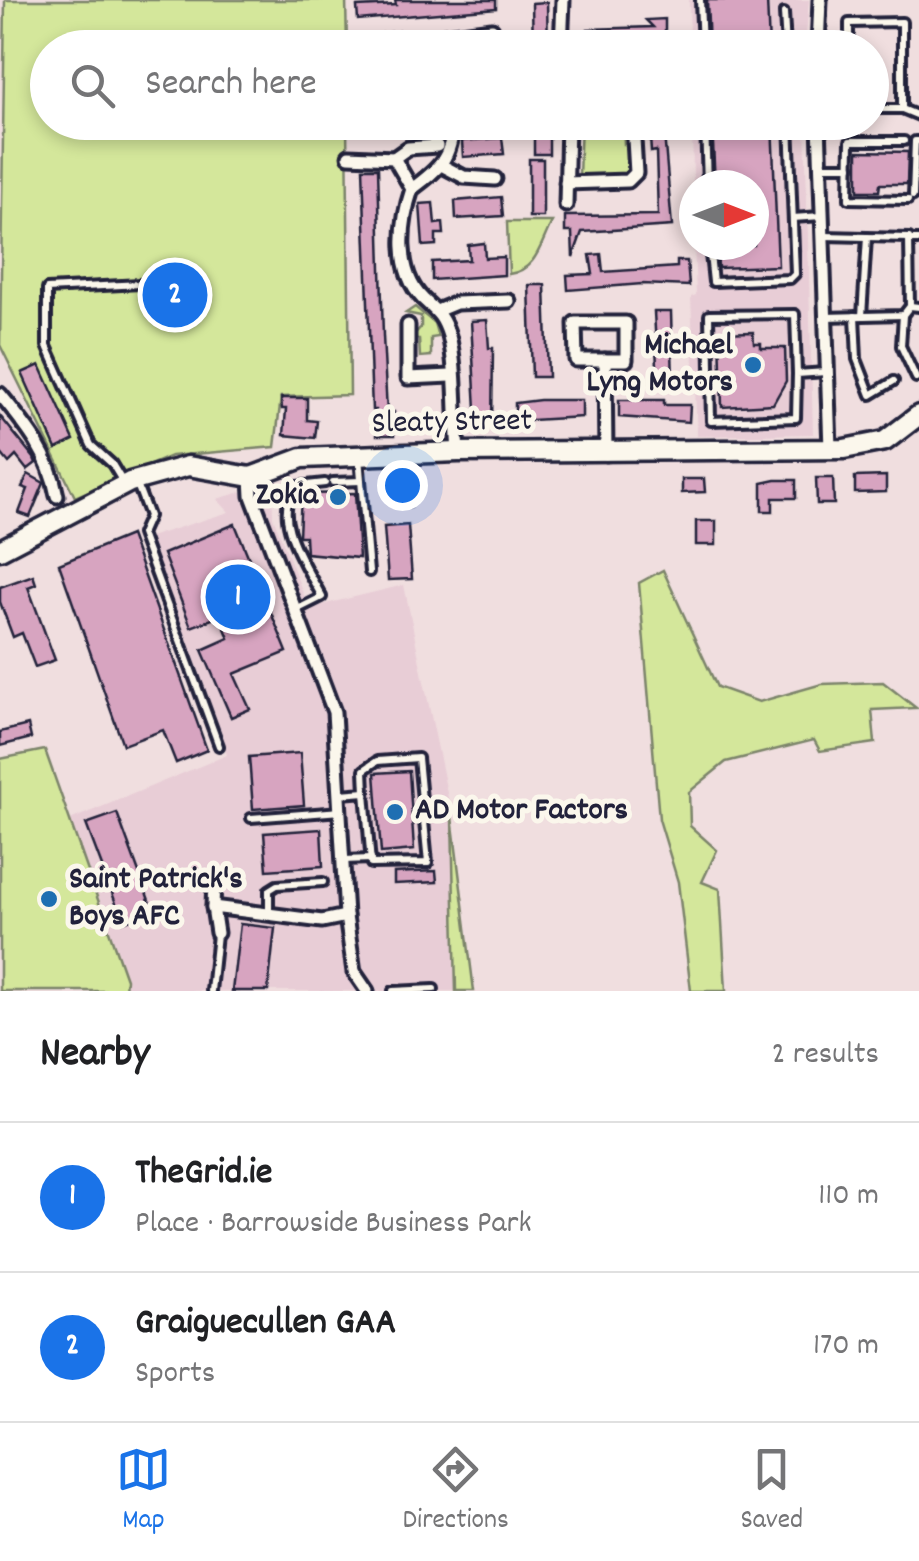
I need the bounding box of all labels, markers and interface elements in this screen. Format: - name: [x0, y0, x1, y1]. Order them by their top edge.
- search box: [30, 30, 889, 140]
- icon: search: [65, 58, 120, 113]
- text: Search here: [145, 58, 317, 113]
- north arrow: [679, 170, 769, 260]
- pin: 2: [142, 258, 208, 332]
- place label: Michael Lyng Motors: [586, 324, 733, 407]
- marker: Michael Lyng Motors: [742, 354, 764, 376]
- street label: Sleaty Street: [371, 400, 533, 448]
- your location: [377, 460, 428, 511]
- place label: Zokia: [256, 474, 319, 520]
- marker: Zokia: [327, 486, 349, 508]
- pin: 1: [206, 560, 270, 634]
- place label: AD Motor Factors: [415, 789, 628, 835]
- marker: AD Motor Factors: [384, 801, 406, 823]
- place label: Saint Patrick's Boys AFC: [69, 858, 243, 941]
- marker: Saint Patrick's Boys AFC: [38, 888, 60, 910]
- text: Nearby: [40, 1026, 150, 1086]
- text: 2 results: [772, 1033, 879, 1079]
- text: TheGrid.ie: [135, 1147, 272, 1202]
- text: 1: [69, 1174, 76, 1220]
- text: 110 m: [818, 1174, 879, 1220]
- text: Place · Barrowside Business Park: [135, 1202, 532, 1248]
- text: Graiguecullen GAA: [135, 1297, 396, 1352]
- text: 2: [66, 1324, 79, 1370]
- text: 170 m: [813, 1324, 879, 1370]
- text: Sports: [135, 1352, 215, 1398]
- tab: Map: [116, 1442, 171, 1542]
- tab: Directions: [403, 1442, 509, 1542]
- tab: Saved: [741, 1442, 803, 1542]

